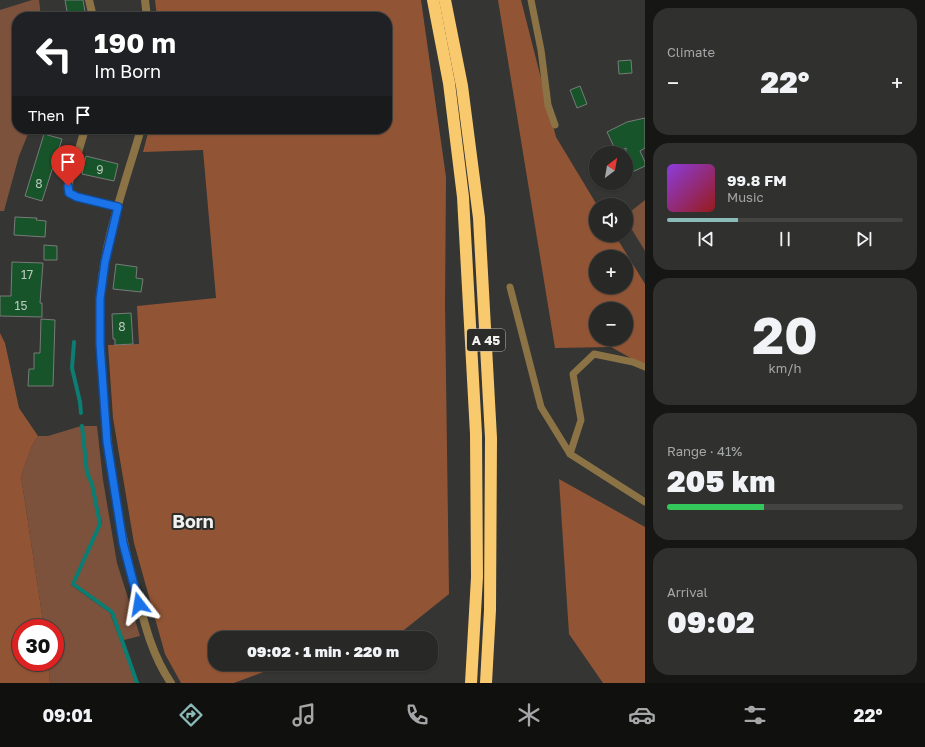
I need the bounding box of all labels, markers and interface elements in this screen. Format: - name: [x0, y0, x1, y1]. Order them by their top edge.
- text: 190 m: [94, 26, 176, 59]
- icon: left: [28, 28, 80, 80]
- text: Climate: [667, 44, 715, 60]
- text: Im Born: [94, 60, 161, 82]
- text: 22°: [761, 64, 809, 100]
- text: −: [667, 69, 679, 96]
- text: +: [891, 69, 903, 96]
- icon: arrive: [72, 104, 94, 126]
- text: Then: [28, 106, 64, 124]
- pin: [51, 145, 85, 186]
- north arrow: [589, 146, 633, 190]
- map controls: [589, 146, 633, 346]
- icon: arrive: [57, 151, 79, 173]
- house number: 9: [96, 162, 104, 177]
- text: 99.8 FM: [727, 171, 786, 189]
- house number: 8: [35, 176, 43, 191]
- text: Music: [727, 189, 764, 205]
- button: sound: [589, 198, 633, 242]
- icon: previous: [695, 228, 717, 250]
- icon: pause: [774, 228, 796, 250]
- icon: next: [853, 228, 875, 250]
- button: +: [589, 250, 633, 294]
- house number: 17: [21, 267, 33, 282]
- house number: 15: [15, 298, 27, 313]
- button: −: [589, 302, 633, 346]
- text: 20: [752, 303, 818, 365]
- house number: 8: [118, 319, 126, 334]
- road number: A 45: [467, 329, 505, 351]
- text: km/h: [768, 360, 802, 376]
- text: Range · 41%: [667, 443, 742, 459]
- text: 205 km: [667, 463, 775, 499]
- district label: Born: [172, 510, 214, 532]
- position arrow: [118, 583, 160, 625]
- text: Arrival: [667, 584, 708, 600]
- text: 09:02: [667, 604, 755, 640]
- speed limit sign: 30: [12, 619, 64, 671]
- text: 09:02 · 1 min · 220 m: [247, 642, 399, 660]
- icon: directions: [177, 701, 205, 729]
- icon: music: [290, 701, 318, 729]
- icon: phone: [403, 701, 431, 729]
- icon: climate: [515, 701, 543, 729]
- icon: car: [628, 701, 656, 729]
- icon: filters: [741, 701, 769, 729]
- text: 09:01: [42, 704, 92, 726]
- text: 22°: [854, 704, 883, 726]

